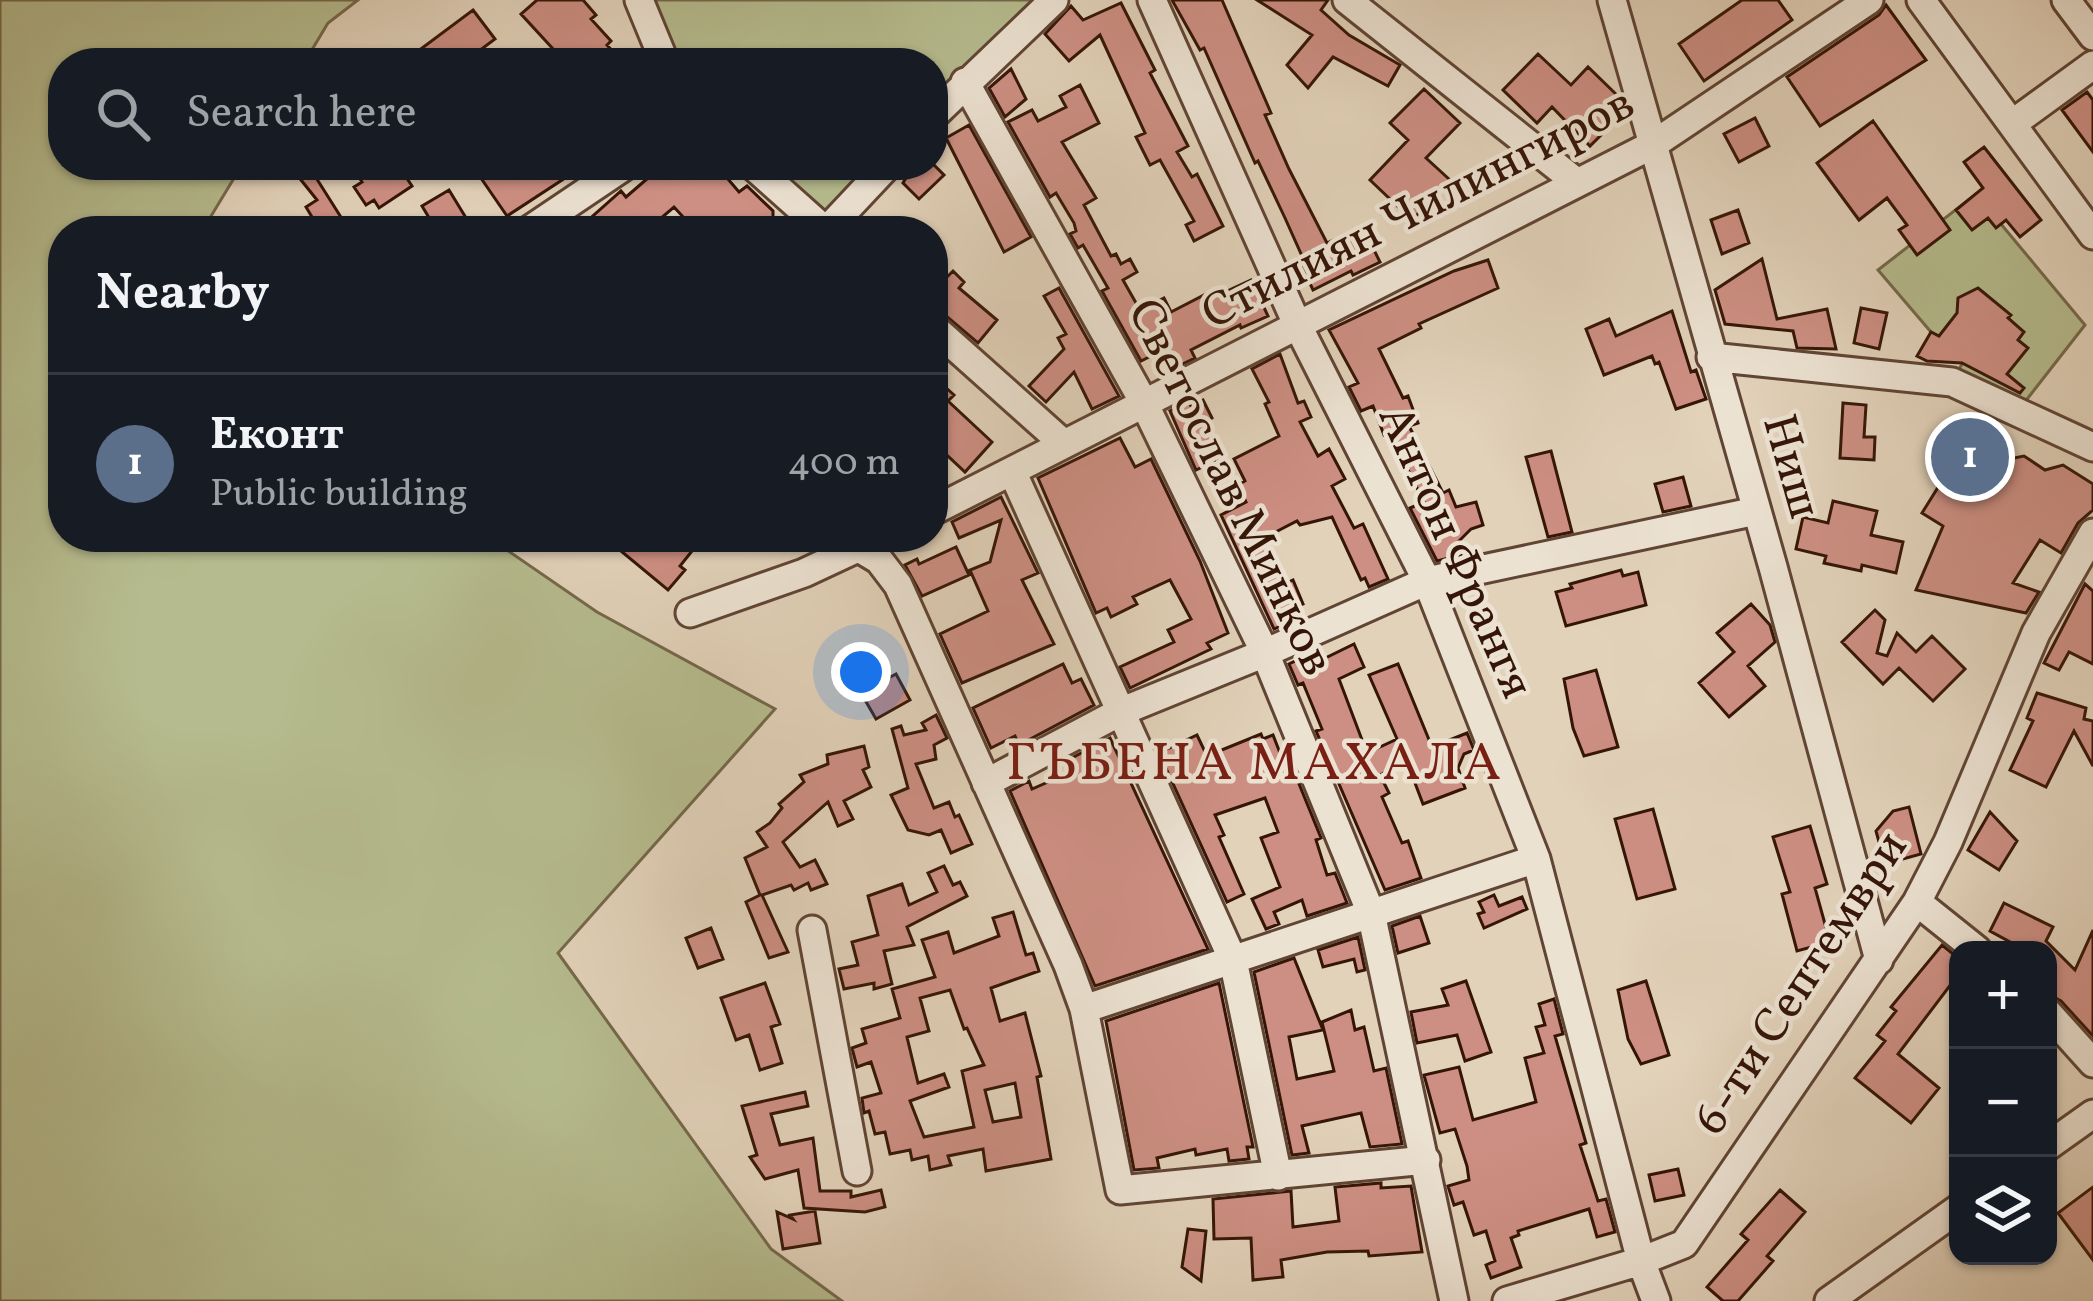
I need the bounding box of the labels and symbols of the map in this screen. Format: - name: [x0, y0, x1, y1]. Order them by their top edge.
- street label: Стилиян Чилингиров: [1191, 72, 1647, 348]
- street label: Светослав Минков: [1109, 289, 1349, 687]
- street label: Антон Франгя: [1359, 394, 1549, 710]
- street label: Ниш: [1743, 407, 1837, 527]
- pin: 1: [1931, 412, 2009, 502]
- your location: [831, 642, 891, 702]
- district label: ГЪБЕНА МАХАЛА: [1006, 728, 1504, 803]
- street label: 6-ти Септември: [1679, 819, 1925, 1149]

